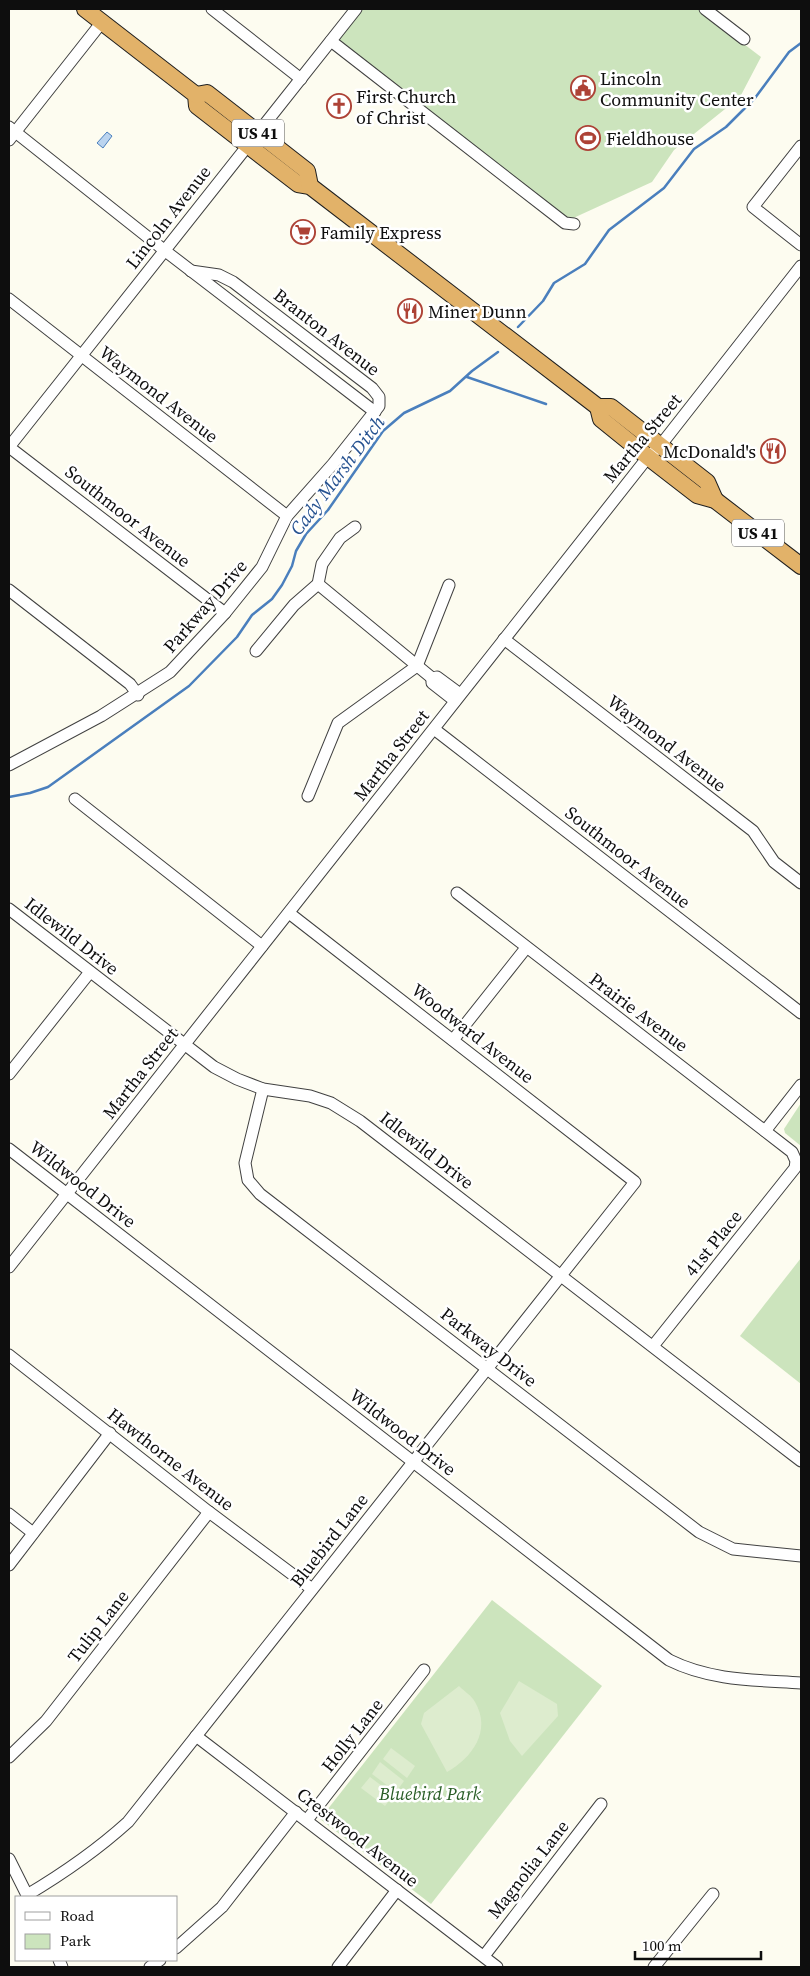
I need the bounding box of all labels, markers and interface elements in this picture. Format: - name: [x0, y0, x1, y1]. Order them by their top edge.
- place label: Lincoln Community Center: [600, 66, 754, 112]
- public building icon: Lincoln Community Center: [570, 75, 596, 101]
- place label: First Church of Christ: [356, 84, 456, 130]
- church icon: First Church of Christ: [326, 93, 352, 119]
- road number: US 41: [232, 120, 284, 146]
- sports icon: Fieldhouse: [575, 125, 601, 151]
- place label: Fieldhouse: [606, 126, 694, 151]
- street label: Lincoln Avenue: [120, 160, 216, 274]
- supermarket icon: Family Express: [290, 219, 316, 245]
- place label: Family Express: [320, 220, 442, 245]
- street label: Branton Avenue: [269, 283, 385, 381]
- restaurant icon: Miner Dunn: [397, 298, 423, 324]
- place label: Miner Dunn: [428, 299, 527, 324]
- street label: Waymond Avenue: [94, 340, 224, 448]
- street label: Martha Street: [597, 388, 687, 488]
- water label: Cady Marsh Ditch: [284, 409, 391, 540]
- restaurant icon: McDonald's: [760, 438, 786, 464]
- place label: McDonald's: [663, 439, 756, 464]
- street label: Southmoor Avenue: [60, 459, 196, 573]
- road number: US 41: [732, 520, 784, 546]
- street label: Parkway Drive: [157, 554, 253, 658]
- street label: Waymond Avenue: [602, 689, 732, 797]
- street label: Martha Street: [347, 704, 435, 806]
- street label: Southmoor Avenue: [560, 800, 696, 914]
- street label: Idlewild Drive: [20, 891, 124, 981]
- street label: Prairie Avenue: [584, 967, 694, 1057]
- street label: Woodward Avenue: [406, 977, 540, 1089]
- street label: Martha Street: [96, 1022, 184, 1124]
- street label: Idlewild Drive: [375, 1105, 479, 1195]
- street label: Wildwood Drive: [25, 1135, 141, 1233]
- street label: 41st Place: [678, 1205, 748, 1281]
- street label: Parkway Drive: [436, 1301, 542, 1393]
- street label: Wildwood Drive: [345, 1383, 461, 1481]
- street label: Hawthorne Avenue: [103, 1402, 239, 1516]
- street label: Bluebird Lane: [284, 1488, 374, 1592]
- street label: Tulip Lane: [62, 1584, 134, 1668]
- street label: Holly Lane: [315, 1693, 389, 1777]
- street label: Crestwood Avenue: [292, 1781, 424, 1893]
- park label: Bluebird Park: [378, 1781, 481, 1806]
- street label: Magnolia Lane: [482, 1815, 574, 1923]
- legend: [15, 1896, 178, 1961]
- text: Road: [60, 1905, 94, 1926]
- scale bar: [635, 1928, 761, 1960]
- text: Park: [60, 1930, 92, 1951]
- text: 100 m: [642, 1935, 682, 1956]

